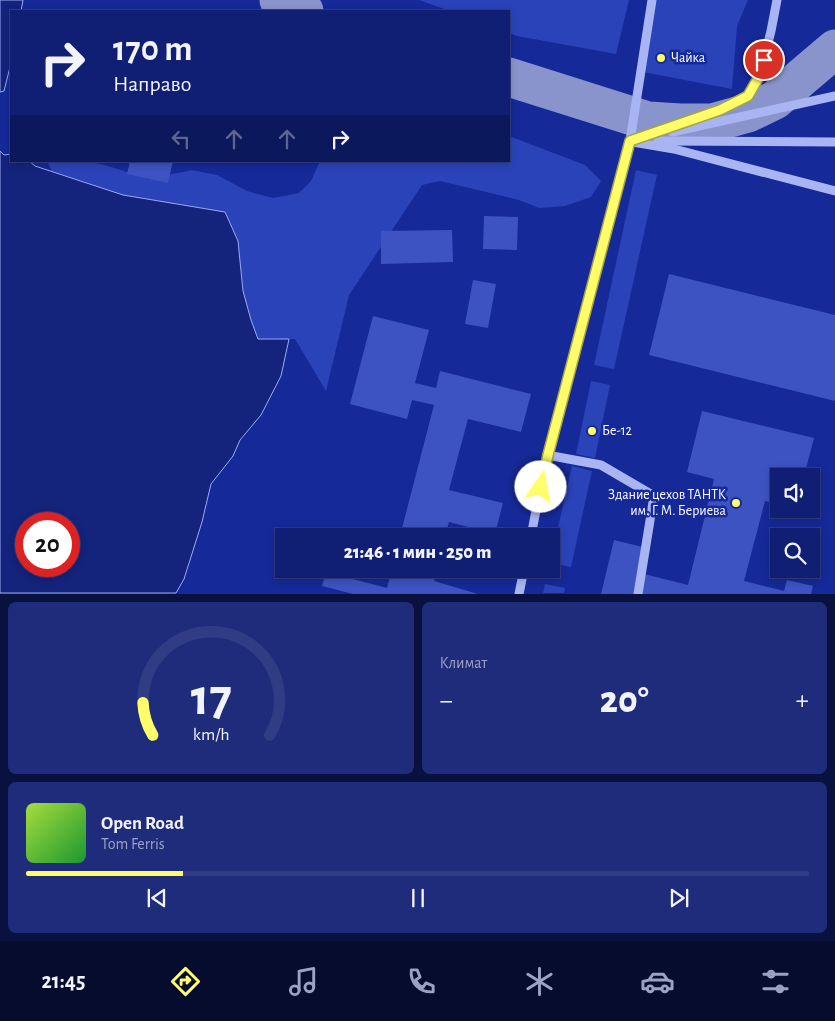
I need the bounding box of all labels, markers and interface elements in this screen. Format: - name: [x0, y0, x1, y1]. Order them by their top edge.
- icon: right: [30, 30, 95, 95]
- text: 170 m: [113, 32, 193, 67]
- pin: [743, 39, 785, 81]
- icon: arrive: [750, 46, 778, 74]
- place label: Чайка: [671, 51, 706, 65]
- marker: Чайка: [655, 52, 667, 64]
- text: Направо: [113, 73, 191, 95]
- icon: left: [167, 125, 195, 153]
- icon: ahead: [220, 125, 248, 153]
- icon: ahead: [273, 125, 301, 153]
- icon: right: [326, 125, 354, 153]
- place label: Бе-12: [602, 424, 632, 438]
- marker: Бе-12: [586, 425, 598, 437]
- position arrow: [514, 460, 566, 512]
- map controls: [770, 468, 820, 578]
- button: sound: [770, 468, 820, 518]
- place label: Здание цехов ТАНТК им. Г. М. Бериева: [608, 488, 727, 518]
- marker: Здание цехов ТАНТК им. Г. М. Бериева: [730, 497, 742, 509]
- speed limit sign: 20: [15, 512, 80, 577]
- button: search: [770, 528, 820, 578]
- text: 21:46 · 1 мин · 250 m: [344, 543, 491, 562]
- text: Климат: [440, 655, 487, 671]
- text: 17: [190, 672, 231, 724]
- text: 20°: [600, 682, 649, 720]
- text: −: [440, 687, 453, 715]
- text: +: [796, 687, 809, 715]
- text: km/h: [192, 726, 229, 744]
- text: Open Road: [101, 814, 184, 833]
- text: Tom Ferris: [101, 836, 165, 852]
- icon: previous: [143, 884, 171, 912]
- icon: pause: [404, 884, 432, 912]
- icon: next: [665, 884, 693, 912]
- icon: directions: [168, 964, 203, 999]
- icon: music: [286, 964, 321, 999]
- icon: phone: [404, 964, 439, 999]
- icon: climate: [522, 964, 557, 999]
- icon: car: [640, 964, 675, 999]
- icon: filters: [758, 964, 793, 999]
- text: 21:45: [42, 970, 85, 992]

